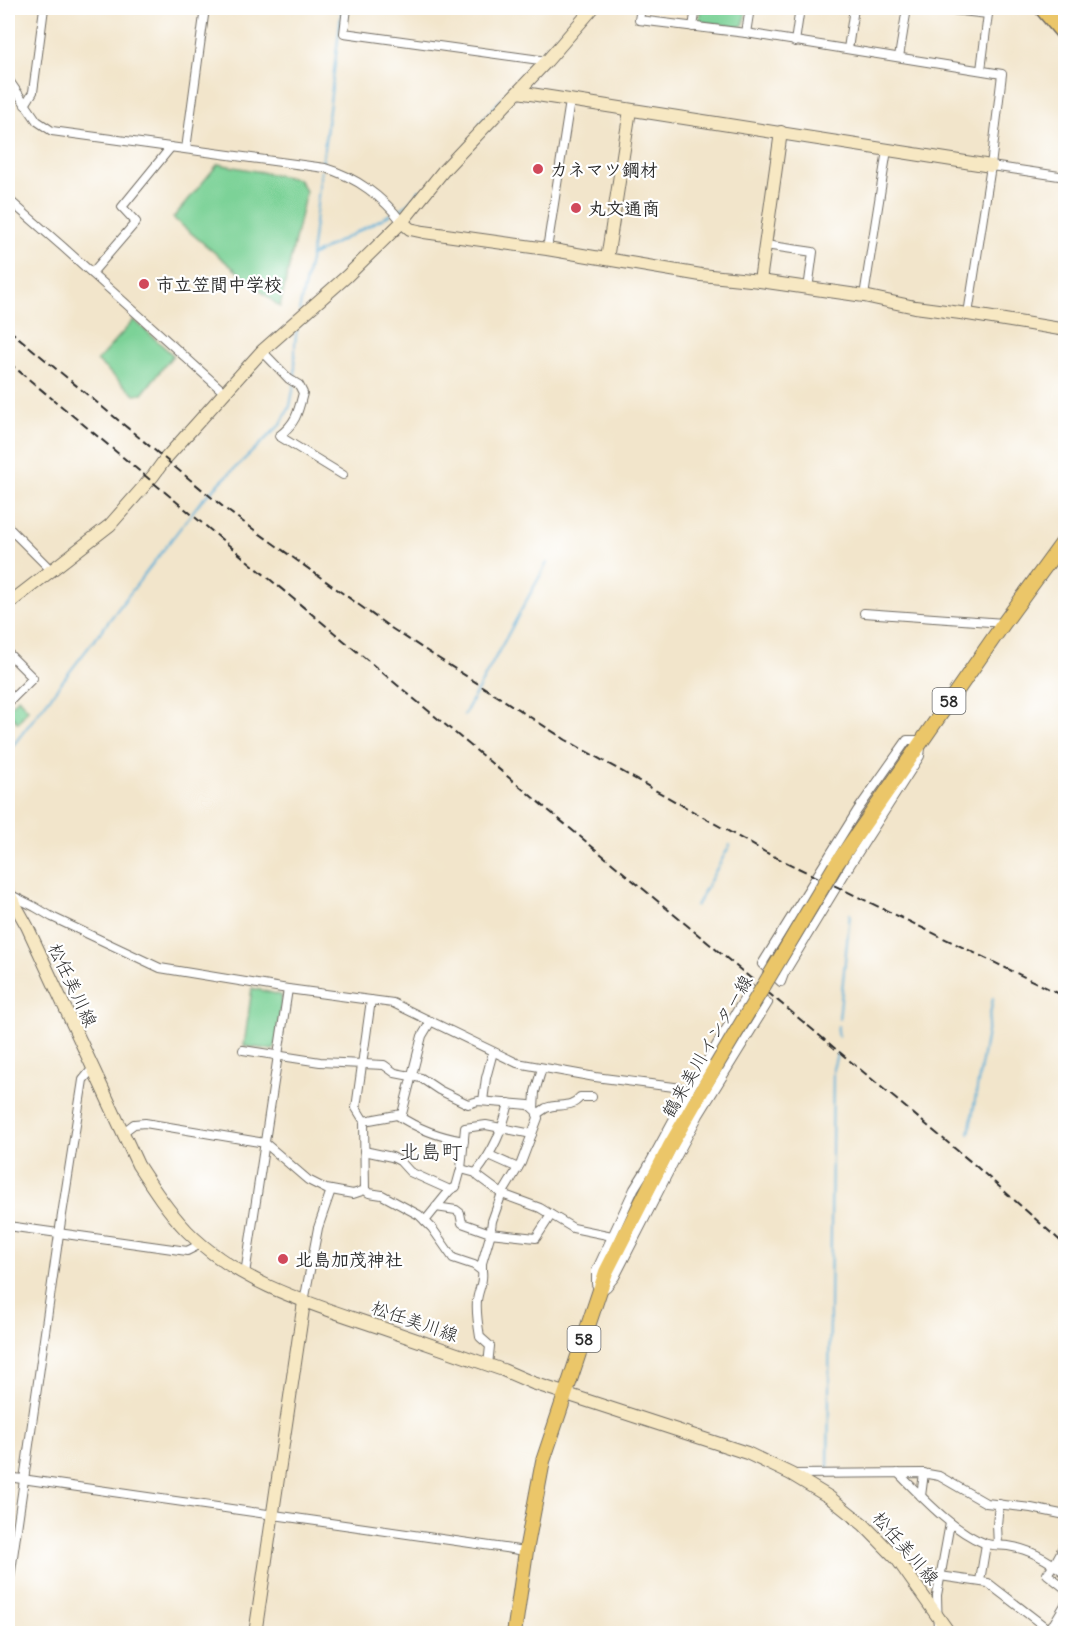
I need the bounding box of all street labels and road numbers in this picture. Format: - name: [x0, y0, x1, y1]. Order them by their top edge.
- road number: 58: [932, 688, 966, 714]
- street label: 松任美川線: [44, 939, 102, 1031]
- street label: 鶴来美川インター線: [657, 970, 757, 1122]
- street label: 松任美川線: [369, 1295, 461, 1347]
- road number: 58: [568, 1326, 600, 1352]
- street label: 松任美川線: [868, 1506, 944, 1590]

